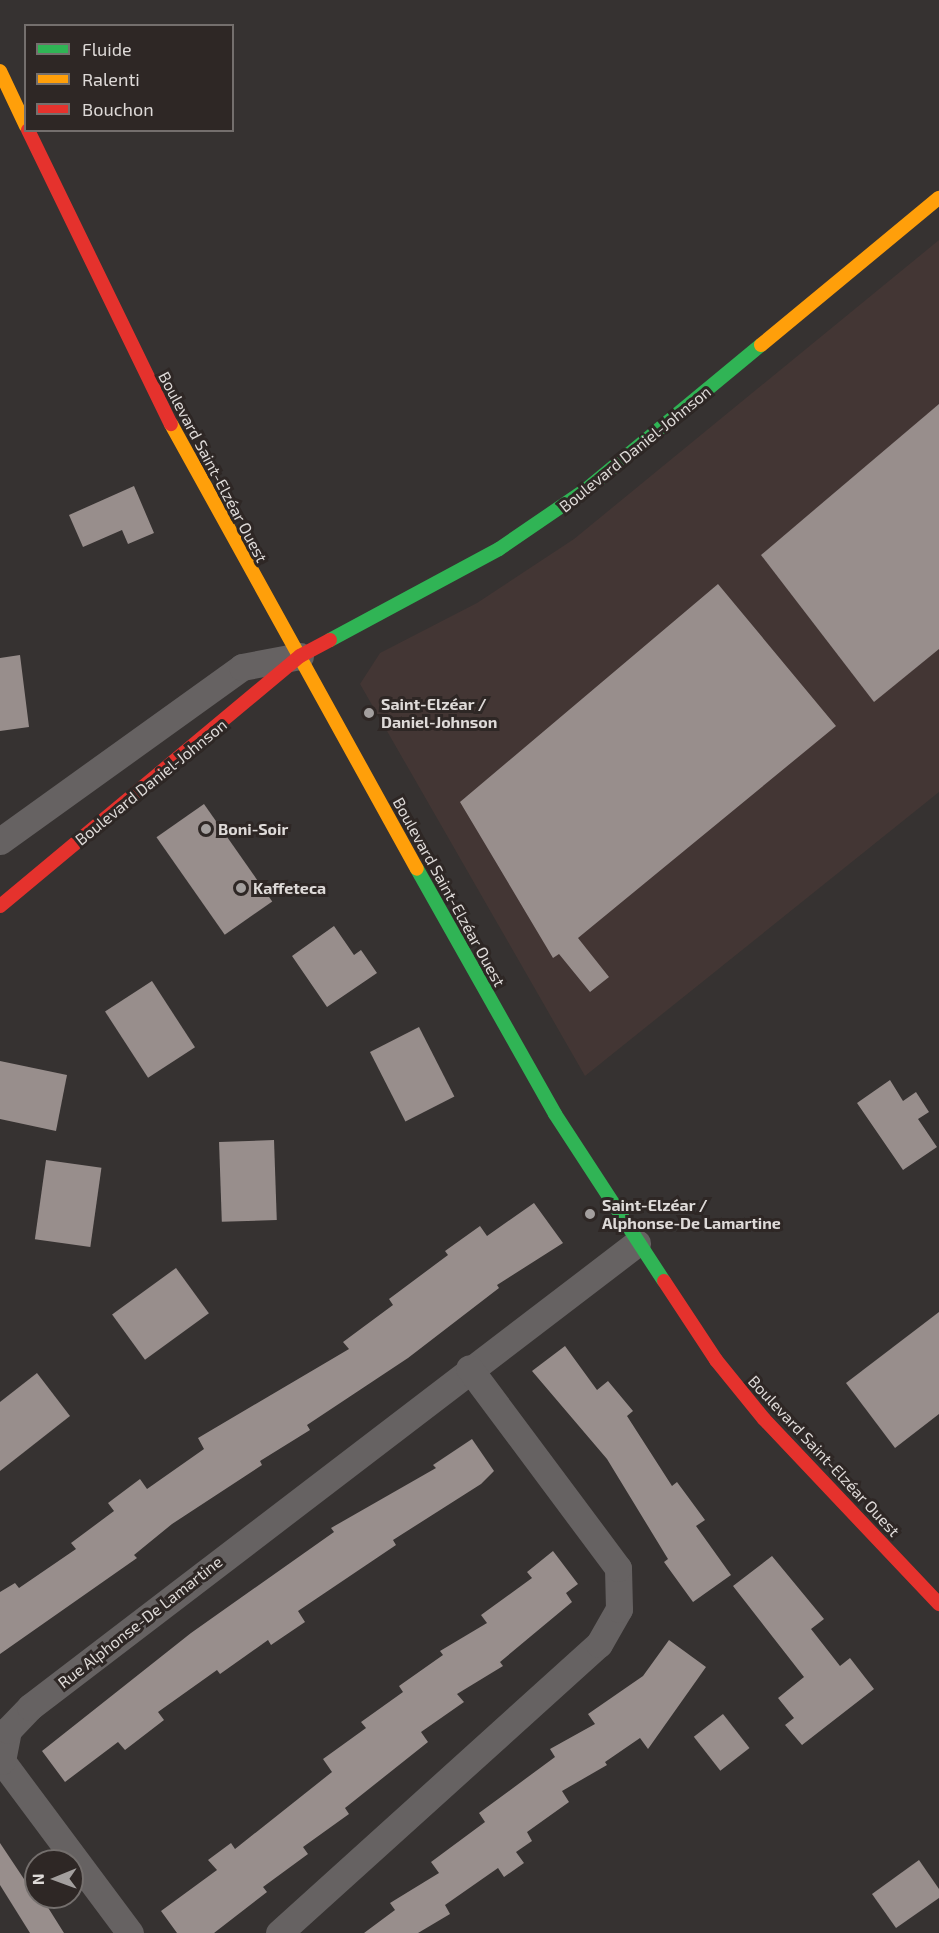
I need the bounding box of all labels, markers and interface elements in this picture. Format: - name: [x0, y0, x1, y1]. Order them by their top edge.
- legend: [24, 24, 234, 132]
- text: Fluide: [82, 38, 132, 60]
- text: Ralenti: [82, 68, 140, 90]
- text: Bouchon: [82, 98, 154, 120]
- street label: Boulevard Saint-Elzéar Ouest: [154, 368, 272, 566]
- street label: Boulevard Daniel-Johnson: [555, 382, 715, 516]
- place label: Saint-Elzéar / Daniel-Johnson: [381, 694, 497, 732]
- marker: Saint-Elzéar / Daniel-Johnson: [362, 706, 376, 720]
- street label: Boulevard Daniel-Johnson: [71, 715, 231, 849]
- street label: Boulevard Saint-Elzéar Ouest: [389, 794, 509, 990]
- place label: Boni-Soir: [218, 819, 288, 839]
- marker: Boni-Soir: [199, 822, 213, 836]
- place label: Kaffeteca: [253, 878, 326, 898]
- marker: Kaffeteca: [234, 881, 248, 895]
- place label: Saint-Elzéar / Alphonse-De Lamartine: [602, 1195, 781, 1233]
- marker: Saint-Elzéar / Alphonse-De Lamartine: [583, 1207, 597, 1221]
- street label: Boulevard Saint-Elzéar Ouest: [744, 1371, 904, 1541]
- street label: Rue Alphonse-De Lamartine: [54, 1552, 226, 1692]
- north arrow: [24, 1849, 84, 1909]
- text: N: [28, 1873, 47, 1885]

